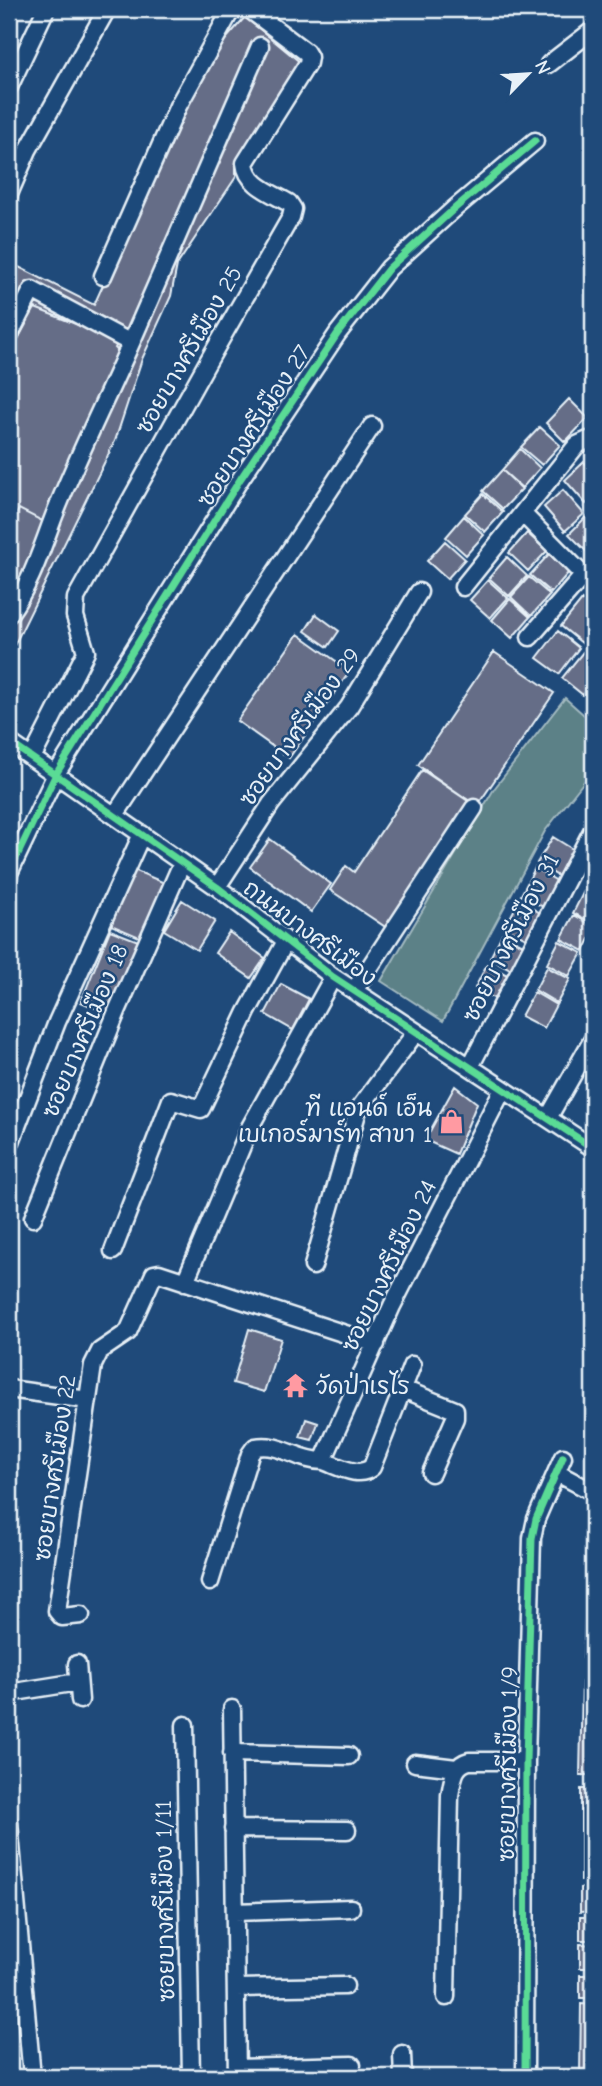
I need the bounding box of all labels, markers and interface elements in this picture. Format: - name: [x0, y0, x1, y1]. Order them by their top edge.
- north arrow: [494, 38, 564, 108]
- text: N: [530, 57, 555, 78]
- street label: ซอยบางศรีเมือง 25: [128, 261, 248, 438]
- street label: ซอยบางศรีเมือง 27: [190, 339, 316, 512]
- street label: ซอยบางศรีเมือง 29: [232, 642, 366, 811]
- street label: ซอยบางศรีเมือง 31: [455, 849, 565, 1027]
- street label: ถนนบางศรีเมือง: [238, 873, 383, 992]
- street label: ซอยบางศรีเมือง 18: [35, 940, 134, 1122]
- place label: ที แอนด์ เอ็น เบเกอร์มาร์ท สาขา 1: [238, 1092, 432, 1148]
- shop icon: ที แอนด์ เอ็น เบเกอร์มาร์ท สาขา 1: [438, 1107, 466, 1135]
- street label: ซอยบางศรีเมือง 24: [334, 1175, 442, 1356]
- place label: วัดป่าเรไร: [316, 1370, 410, 1400]
- temple icon: วัดป่าเรไร: [282, 1372, 310, 1400]
- street label: ซอยบางศรีเมือง 22: [27, 1373, 81, 1563]
- street label: ซอยบางศรีเมือง 1/9: [491, 1666, 523, 1862]
- street label: ซอยบางศรีเมือง 1/11: [148, 1800, 180, 2002]

